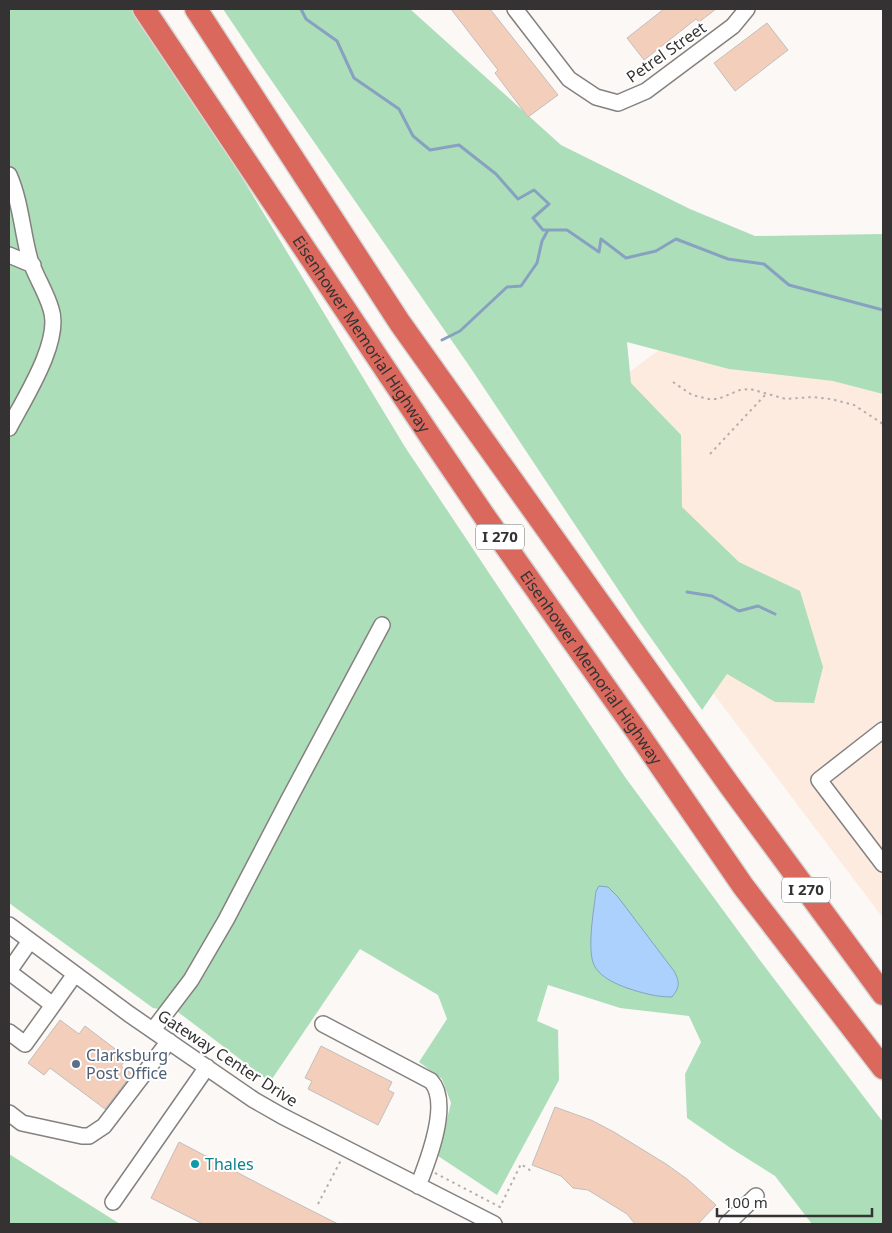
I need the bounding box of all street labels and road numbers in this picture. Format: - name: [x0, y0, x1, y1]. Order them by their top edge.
- street label: Petrel Street: [622, 16, 710, 88]
- street label: Eisenhower Memorial Highway: [288, 231, 436, 437]
- road number: I 270: [476, 524, 524, 550]
- street label: Eisenhower Memorial Highway: [515, 566, 668, 770]
- road number: I 270: [782, 878, 830, 902]
- street label: Gateway Center Drive: [154, 1004, 302, 1112]

